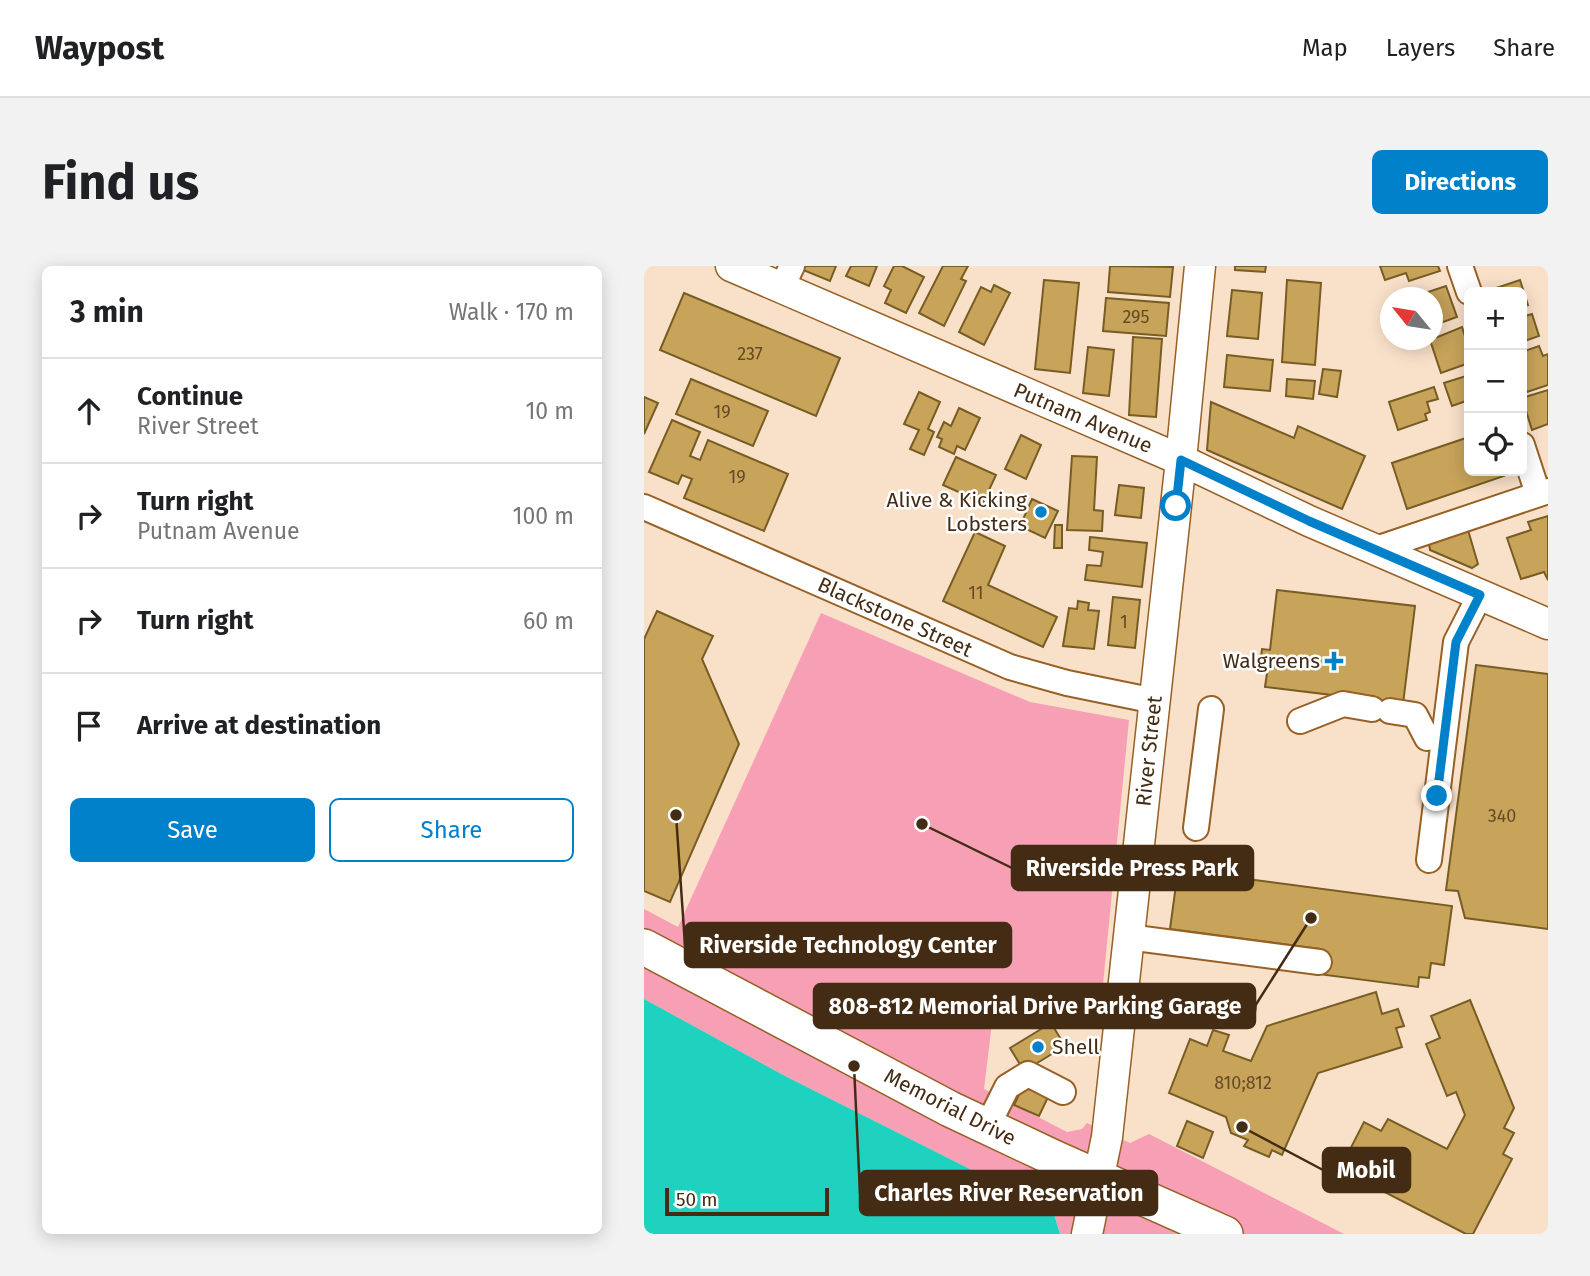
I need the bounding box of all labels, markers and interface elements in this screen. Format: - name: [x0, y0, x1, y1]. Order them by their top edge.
- text: Waypost: [35, 28, 164, 68]
- text: Map: [1302, 34, 1348, 62]
- text: Layers: [1386, 34, 1455, 62]
- text: Share: [1493, 34, 1555, 62]
- button: Directions: [1372, 150, 1548, 214]
- text: Find us: [42, 153, 199, 212]
- north arrow: [1380, 287, 1443, 350]
- map controls: [1464, 287, 1527, 476]
- button: +: [1464, 287, 1527, 350]
- text: 3 min: [70, 294, 144, 330]
- text: Walk · 170 m: [449, 298, 574, 326]
- house number: 295: [1122, 306, 1150, 328]
- house number: 237: [737, 343, 763, 365]
- button: −: [1464, 350, 1527, 413]
- street label: Putnam Avenue: [1010, 377, 1156, 459]
- text: Continue: [137, 381, 243, 412]
- icon: ahead: [70, 392, 108, 430]
- text: 10 m: [525, 397, 574, 425]
- house number: 19: [713, 401, 731, 423]
- text: River Street: [137, 412, 259, 440]
- button: locate: [1464, 413, 1527, 476]
- house number: 19: [728, 466, 746, 488]
- text: Turn right: [137, 486, 254, 517]
- place label: Alive & Kicking Lobsters: [887, 487, 1027, 537]
- route start: [1160, 490, 1191, 521]
- icon: right: [70, 497, 108, 535]
- text: 100 m: [513, 502, 574, 530]
- marker: Alive & Kicking Lobsters: [1033, 504, 1049, 520]
- text: Putnam Avenue: [137, 517, 300, 545]
- street label: Blackstone Street: [814, 571, 977, 663]
- house number: 11: [968, 582, 984, 604]
- icon: right: [70, 602, 108, 640]
- text: Turn right: [137, 605, 254, 636]
- text: 60 m: [523, 607, 574, 635]
- house number: 1: [1120, 611, 1128, 633]
- place label: Walgreens: [1223, 648, 1320, 674]
- marker: Walgreens: [1326, 653, 1342, 669]
- street label: River Street: [1130, 694, 1168, 808]
- icon: arrive: [70, 707, 108, 745]
- text: Arrive at destination: [137, 710, 381, 741]
- route end: [1421, 780, 1452, 811]
- button: Save: [70, 798, 315, 862]
- button: Share: [329, 798, 574, 862]
- house number: 340: [1488, 805, 1516, 827]
- callout: Riverside Press Park: [1012, 846, 1253, 890]
- text: Riverside Press Park: [1026, 854, 1239, 882]
- callout: Riverside Technology Center: [685, 923, 1011, 967]
- text: Riverside Technology Center: [699, 931, 998, 959]
- callout: 808-812 Memorial Drive Parking Garage: [814, 984, 1255, 1028]
- text: 808-812 Memorial Drive Parking Garage: [829, 992, 1242, 1020]
- place label: Shell: [1052, 1034, 1100, 1060]
- marker: Shell: [1030, 1039, 1046, 1055]
- street label: Memorial Drive: [880, 1063, 1020, 1151]
- house number: 810;812: [1214, 1072, 1272, 1094]
- callout: Mobil: [1323, 1148, 1410, 1192]
- text: Mobil: [1337, 1156, 1395, 1184]
- callout: Charles River Reservation: [860, 1171, 1157, 1215]
- text: Charles River Reservation: [874, 1179, 1144, 1207]
- scale bar: [665, 1185, 830, 1217]
- text: 50 m: [676, 1188, 717, 1211]

